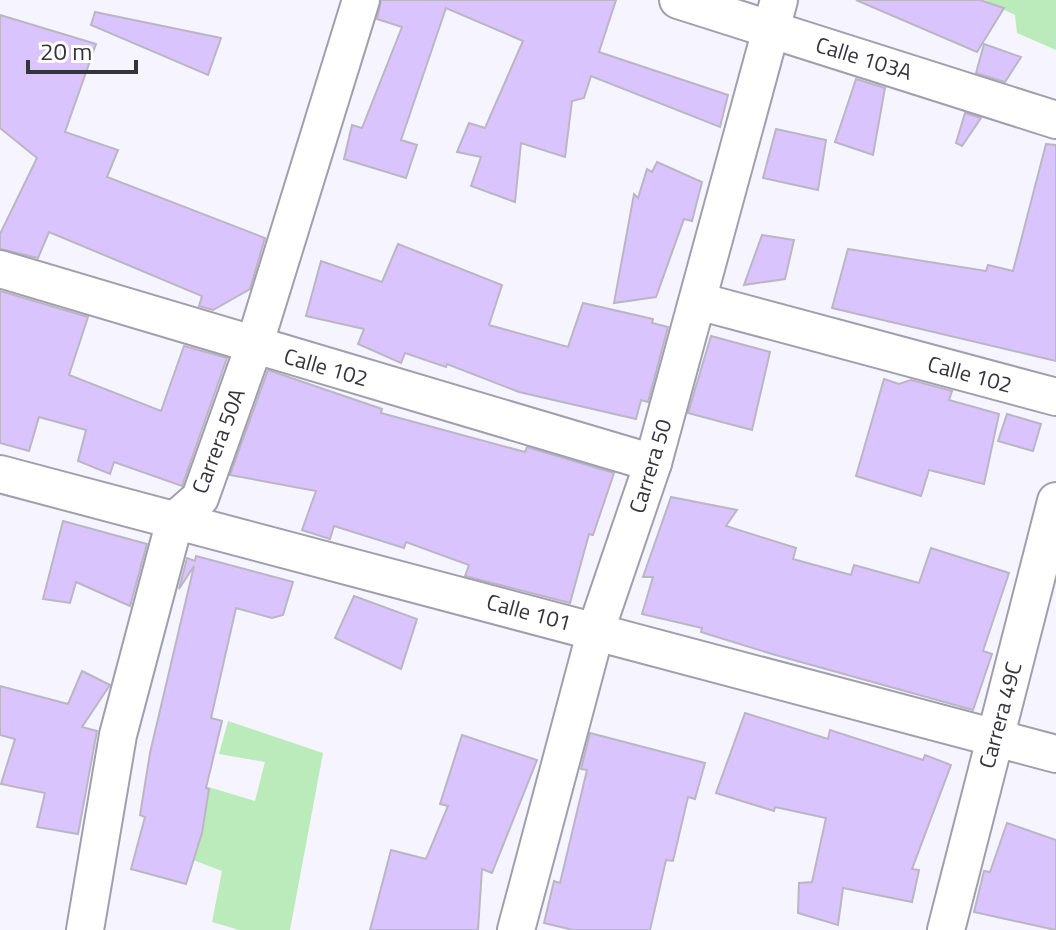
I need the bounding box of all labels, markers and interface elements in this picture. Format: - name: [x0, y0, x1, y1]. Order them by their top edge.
- scale bar: [28, 24, 136, 74]
- street label: Calle 103A: [812, 27, 916, 89]
- text: 20 m: [40, 33, 92, 69]
- street label: Calle 102: [280, 339, 372, 395]
- street label: Calle 102: [924, 346, 1016, 402]
- street label: Carrera 50A: [182, 383, 254, 499]
- street label: Carrera 50: [620, 415, 680, 517]
- street label: Calle 101: [483, 584, 575, 640]
- street label: Carrera 49C: [969, 658, 1031, 772]

